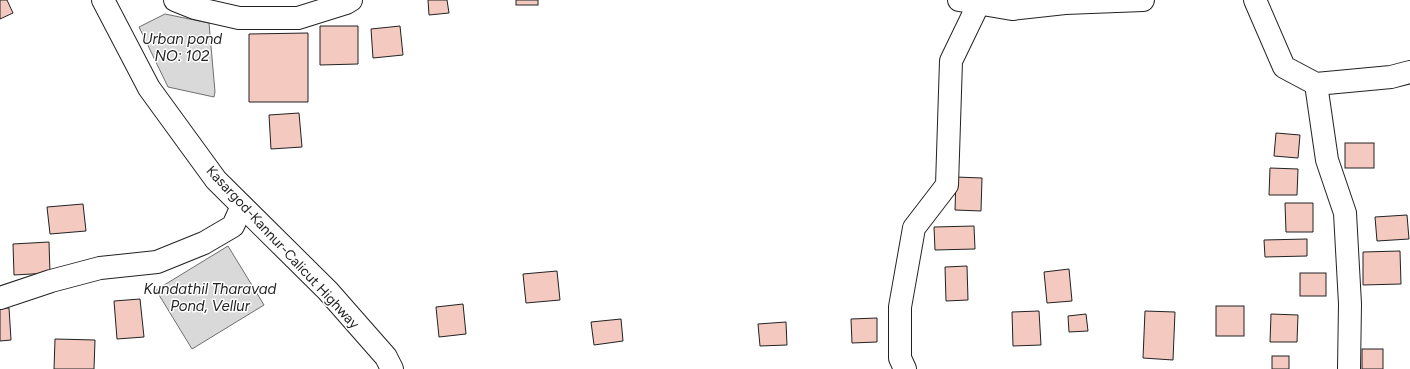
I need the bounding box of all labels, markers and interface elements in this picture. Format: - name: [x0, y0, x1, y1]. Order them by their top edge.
- water label: Urban pond NO: 102: [142, 30, 222, 65]
- street label: Kasargod-Kannur-Calicut Highway: [203, 162, 363, 333]
- water label: Kundathil Tharavad Pond, Vellur: [144, 280, 277, 315]

